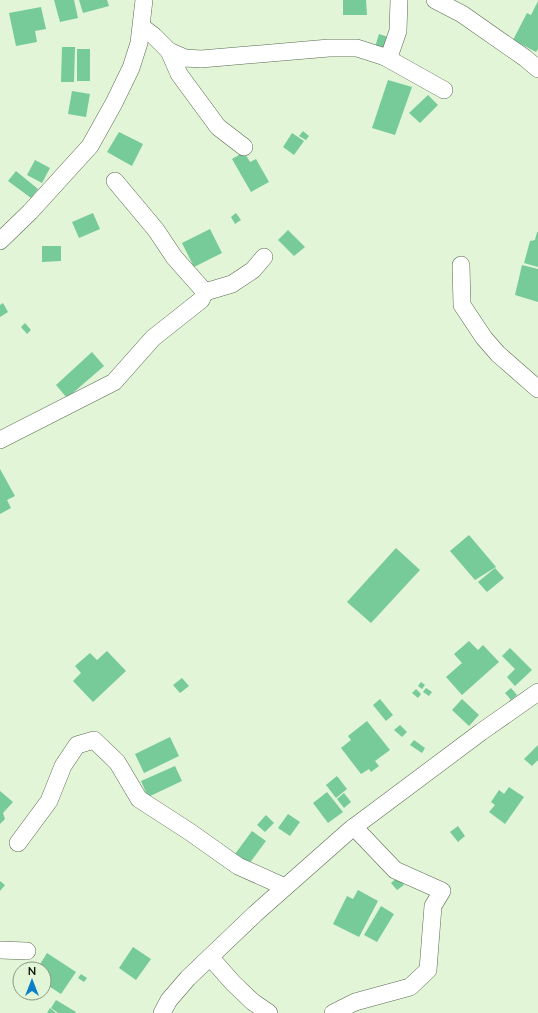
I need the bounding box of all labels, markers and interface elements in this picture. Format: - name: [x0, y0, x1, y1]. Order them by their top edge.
- north arrow: [12, 961, 52, 1001]
- text: N: [28, 964, 36, 977]

